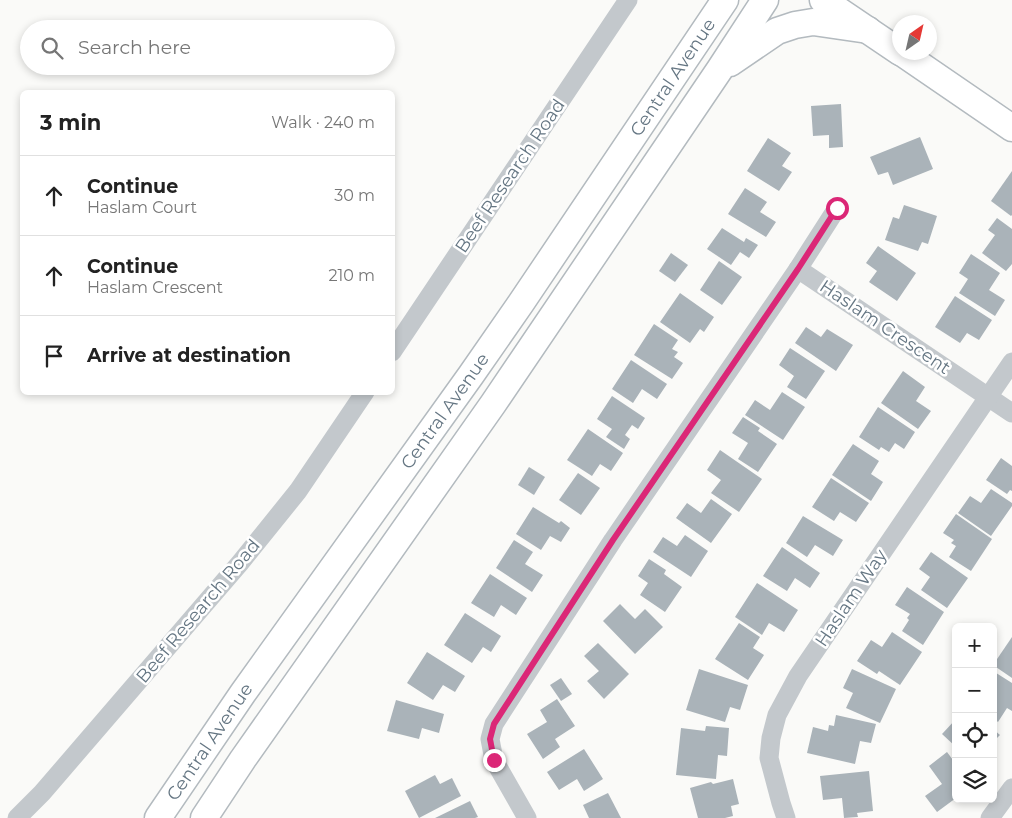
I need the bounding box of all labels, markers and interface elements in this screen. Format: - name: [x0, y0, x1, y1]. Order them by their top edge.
- street label: Central Avenue: [625, 14, 720, 141]
- north arrow: [892, 15, 937, 60]
- search box: [20, 20, 395, 75]
- icon: search: [38, 34, 66, 62]
- text: Search here: [78, 36, 191, 59]
- street label: Beef Research Road: [450, 95, 570, 257]
- text: 3 min: [40, 110, 101, 135]
- text: Walk · 240 m: [271, 113, 375, 132]
- text: Continue: [87, 175, 178, 198]
- icon: ahead: [40, 182, 68, 210]
- text: 30 m: [334, 186, 375, 205]
- route start: [826, 197, 849, 220]
- text: Haslam Court: [87, 198, 197, 217]
- text: Continue: [87, 255, 178, 278]
- icon: ahead: [40, 262, 68, 290]
- text: 210 m: [328, 266, 375, 285]
- street label: Haslam Crescent: [815, 275, 955, 379]
- text: Haslam Crescent: [87, 278, 223, 297]
- icon: arrive: [40, 342, 68, 370]
- text: Arrive at destination: [87, 344, 291, 367]
- street label: Central Avenue: [396, 349, 494, 473]
- street label: Beef Research Road: [131, 535, 265, 687]
- street label: Haslam Way: [810, 545, 892, 651]
- map controls: [952, 623, 997, 803]
- button: +: [952, 623, 997, 668]
- button: −: [952, 668, 997, 713]
- street label: Central Avenue: [162, 679, 258, 805]
- button: locate: [952, 713, 997, 758]
- route end: [483, 749, 506, 772]
- button: layers: [952, 758, 997, 803]

